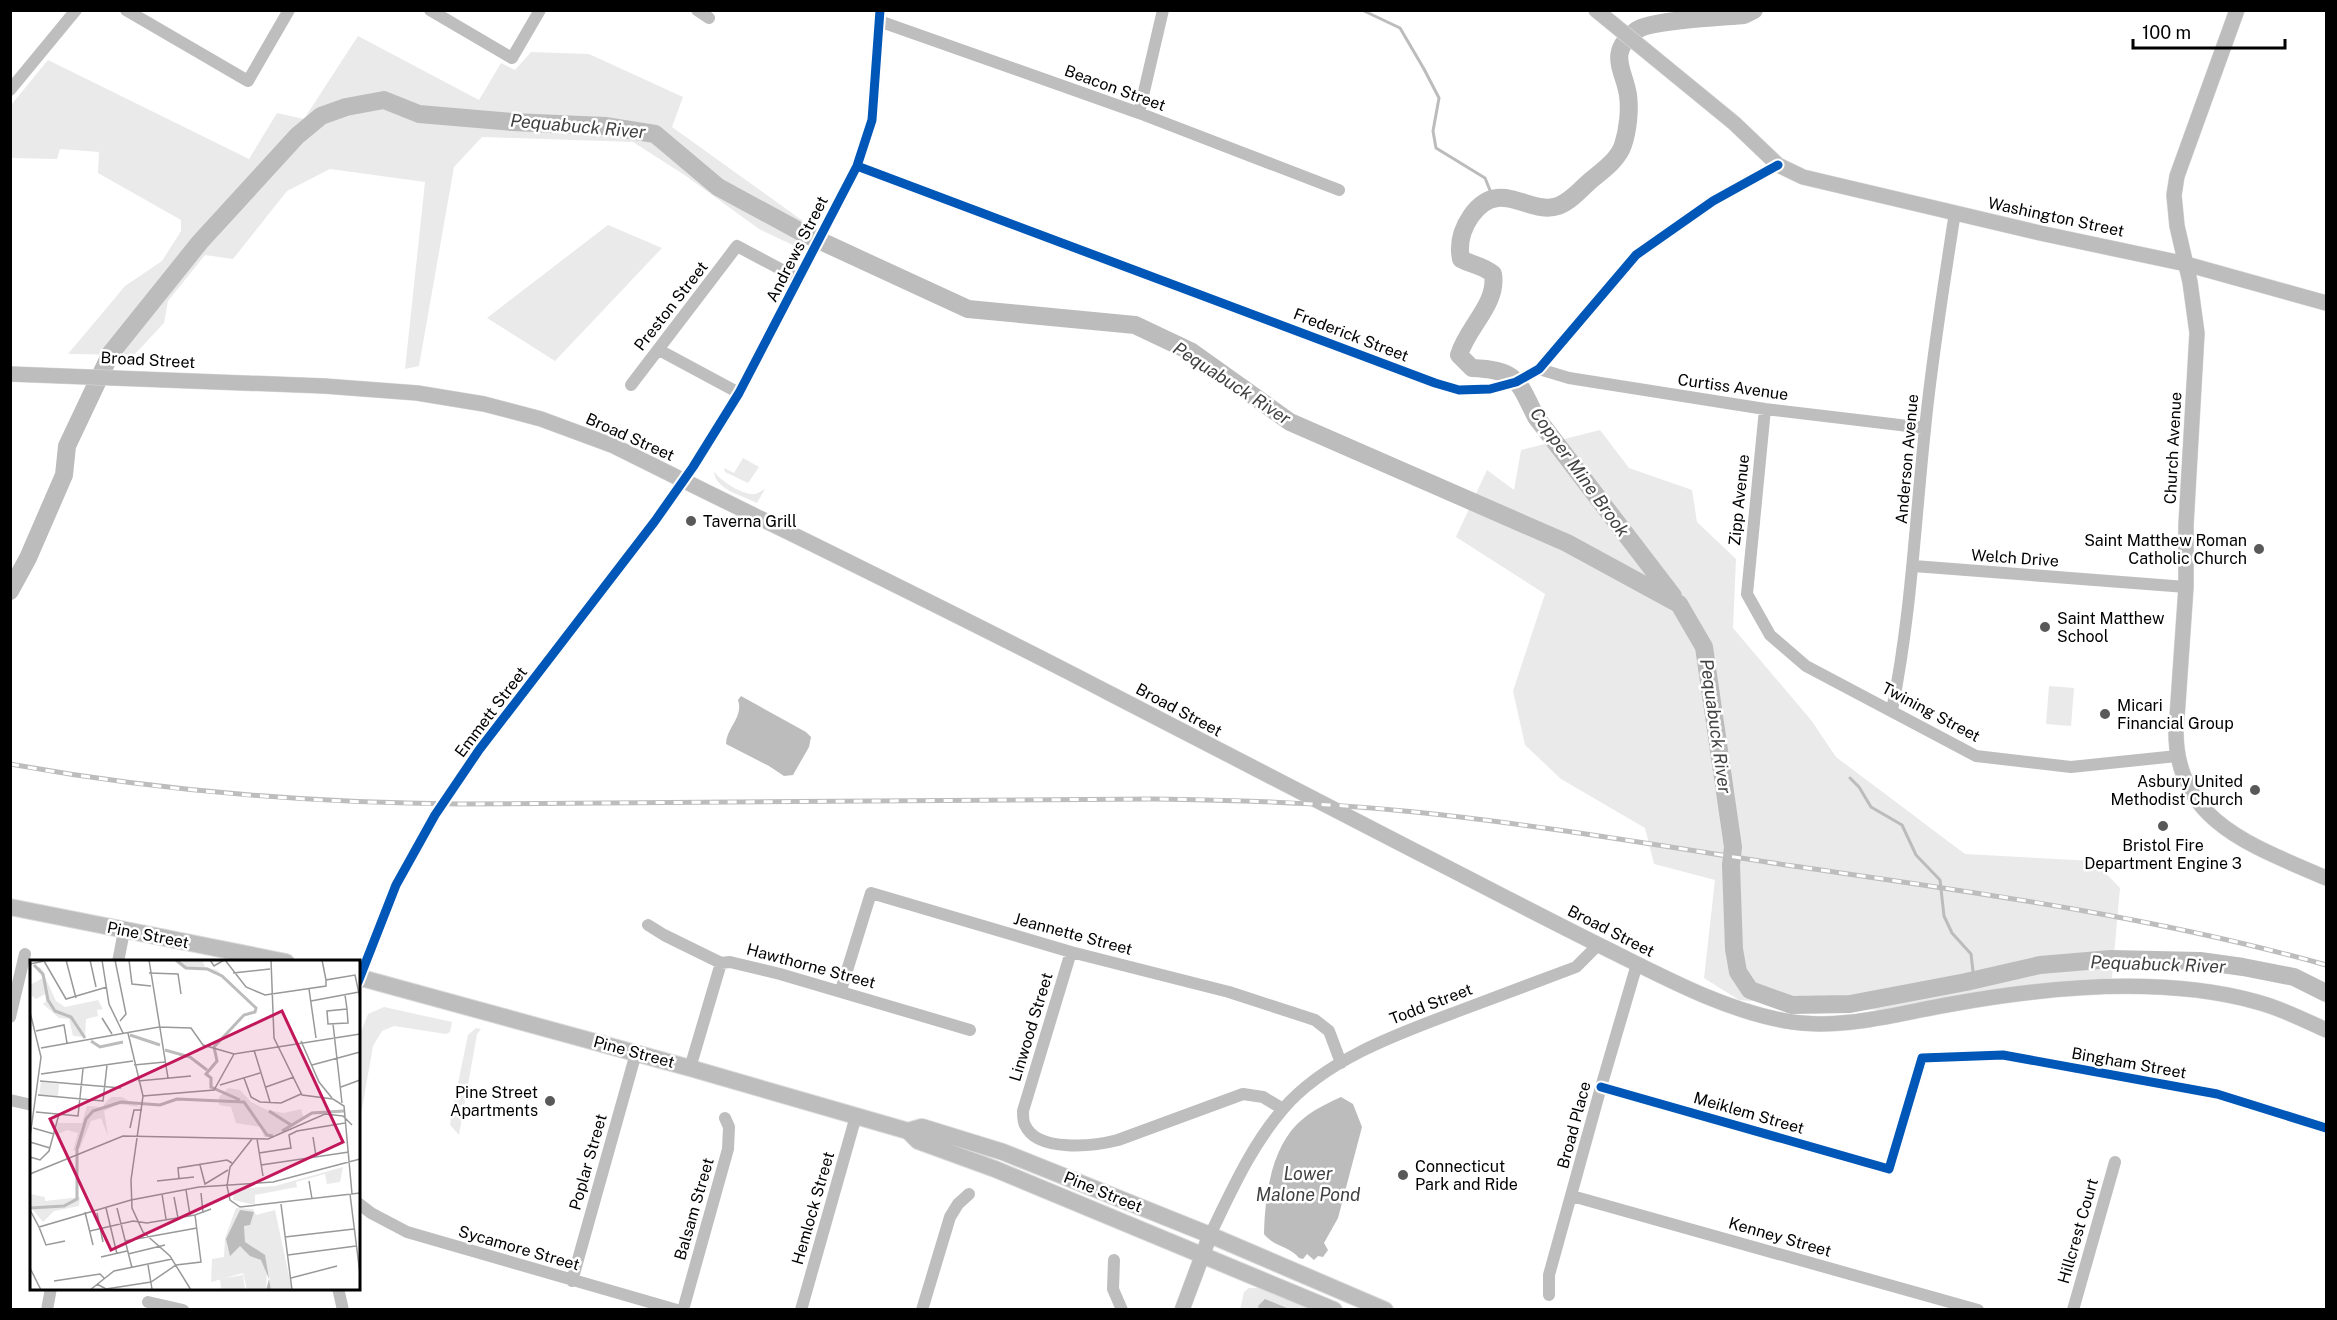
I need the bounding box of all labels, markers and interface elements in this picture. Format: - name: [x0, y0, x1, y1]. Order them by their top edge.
- scale bar: [2133, 12, 2284, 50]
- text: 100 m: [2142, 22, 2191, 43]
- street label: Beacon Street: [1062, 61, 1168, 115]
- water label: Pequabuck River: [509, 110, 647, 142]
- street label: Andrews Street: [762, 193, 832, 305]
- street label: Washington Street: [1986, 193, 2126, 241]
- street label: Preston Street: [630, 258, 712, 354]
- street label: Frederick Street: [1291, 304, 1411, 366]
- water label: Pequabuck River: [1169, 337, 1295, 429]
- street label: Broad Street: [100, 348, 196, 372]
- street label: Curtiss Avenue: [1676, 370, 1790, 404]
- street label: Church Avenue: [2161, 391, 2185, 505]
- street label: Anderson Avenue: [1892, 393, 1922, 525]
- water label: Copper Mine Brook: [1526, 403, 1634, 541]
- street label: Broad Street: [583, 409, 677, 465]
- street label: Zipp Avenue: [1725, 453, 1753, 547]
- place label: Taverna Grill: [703, 512, 797, 531]
- marker: Taverna Grill: [684, 514, 698, 528]
- place label: Saint Matthew Roman Catholic Church: [2084, 531, 2247, 568]
- marker: Saint Matthew Roman Catholic Church: [2252, 542, 2266, 556]
- street label: Welch Drive: [1970, 545, 2060, 571]
- place label: Saint Matthew School: [2057, 609, 2165, 646]
- marker: Saint Matthew School: [2038, 620, 2052, 634]
- water label: Pequabuck River: [1696, 657, 1736, 795]
- street label: Emmett Street: [451, 663, 531, 761]
- street label: Twining Street: [1879, 678, 1983, 746]
- street label: Broad Street: [1133, 679, 1225, 741]
- place label: Micari Financial Group: [2117, 696, 2234, 733]
- marker: Micari Financial Group: [2098, 707, 2112, 721]
- place label: Asbury United Methodist Church: [2111, 772, 2243, 809]
- marker: Asbury United Methodist Church: [2248, 783, 2262, 797]
- marker: Bristol Fire Department Engine 3: [2156, 819, 2170, 833]
- place label: Bristol Fire Department Engine 3: [2084, 836, 2242, 873]
- street label: Broad Street: [1564, 901, 1658, 961]
- street label: Jeannette Street: [1012, 909, 1134, 959]
- street label: Pine Street: [105, 918, 191, 952]
- street label: Hawthorne Street: [744, 940, 878, 992]
- water label: Pequabuck River: [2090, 951, 2226, 977]
- inset map: [30, 960, 360, 1290]
- street label: Linwood Street: [1005, 970, 1057, 1084]
- street label: Todd Street: [1387, 980, 1475, 1028]
- street label: Pine Street: [591, 1032, 677, 1072]
- street label: Bingham Street: [2070, 1044, 2188, 1082]
- street label: Broad Place: [1553, 1079, 1595, 1171]
- place label: Pine Street Apartments: [450, 1083, 538, 1120]
- street label: Meiklem Street: [1692, 1088, 1806, 1138]
- marker: Pine Street Apartments: [543, 1094, 557, 1108]
- street label: Poplar Street: [565, 1112, 611, 1212]
- street label: Hemlock Street: [788, 1149, 838, 1267]
- street label: Balsam Street: [670, 1156, 718, 1262]
- place label: Connecticut Park and Ride: [1415, 1157, 1518, 1194]
- water label: Lower Malone Pond: [1256, 1163, 1361, 1205]
- street label: Pine Street: [1061, 1168, 1145, 1216]
- marker: Connecticut Park and Ride: [1396, 1168, 1410, 1182]
- street label: Hillcrest Court: [2054, 1176, 2102, 1286]
- street label: Kenney Street: [1726, 1213, 1834, 1261]
- street label: Sycamore Street: [456, 1222, 582, 1274]

